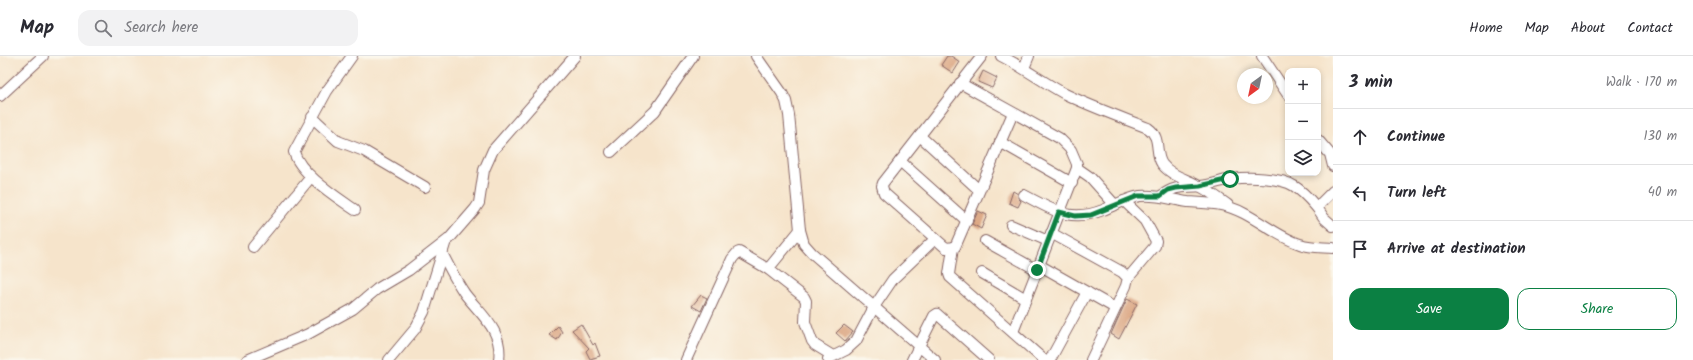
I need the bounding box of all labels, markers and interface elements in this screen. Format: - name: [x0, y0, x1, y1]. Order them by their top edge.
- search box: [78, 10, 358, 46]
- text: Map: [20, 13, 54, 43]
- text: Search here: [124, 16, 198, 40]
- icon: search: [92, 17, 114, 39]
- text: Home: [1469, 17, 1503, 39]
- text: Map: [1525, 17, 1549, 39]
- text: About: [1571, 17, 1605, 39]
- text: Contact: [1627, 17, 1673, 39]
- north arrow: [1237, 68, 1273, 104]
- map controls: [1285, 68, 1321, 176]
- button: +: [1285, 68, 1321, 104]
- text: 3 min: [1349, 69, 1393, 96]
- text: Walk · 170 m: [1606, 72, 1677, 93]
- button: −: [1285, 104, 1321, 140]
- text: Continue: [1387, 125, 1445, 149]
- icon: ahead: [1349, 126, 1371, 148]
- text: 130 m: [1643, 126, 1677, 147]
- button: layers: [1285, 140, 1321, 176]
- route start: [1221, 170, 1239, 188]
- text: Turn left: [1387, 181, 1447, 205]
- icon: left: [1349, 182, 1371, 204]
- text: 40 m: [1648, 182, 1677, 203]
- text: Arrive at destination: [1387, 237, 1526, 261]
- icon: arrive: [1349, 238, 1371, 260]
- route end: [1028, 261, 1046, 279]
- button: Save: [1349, 288, 1509, 330]
- button: Share: [1517, 288, 1677, 330]

